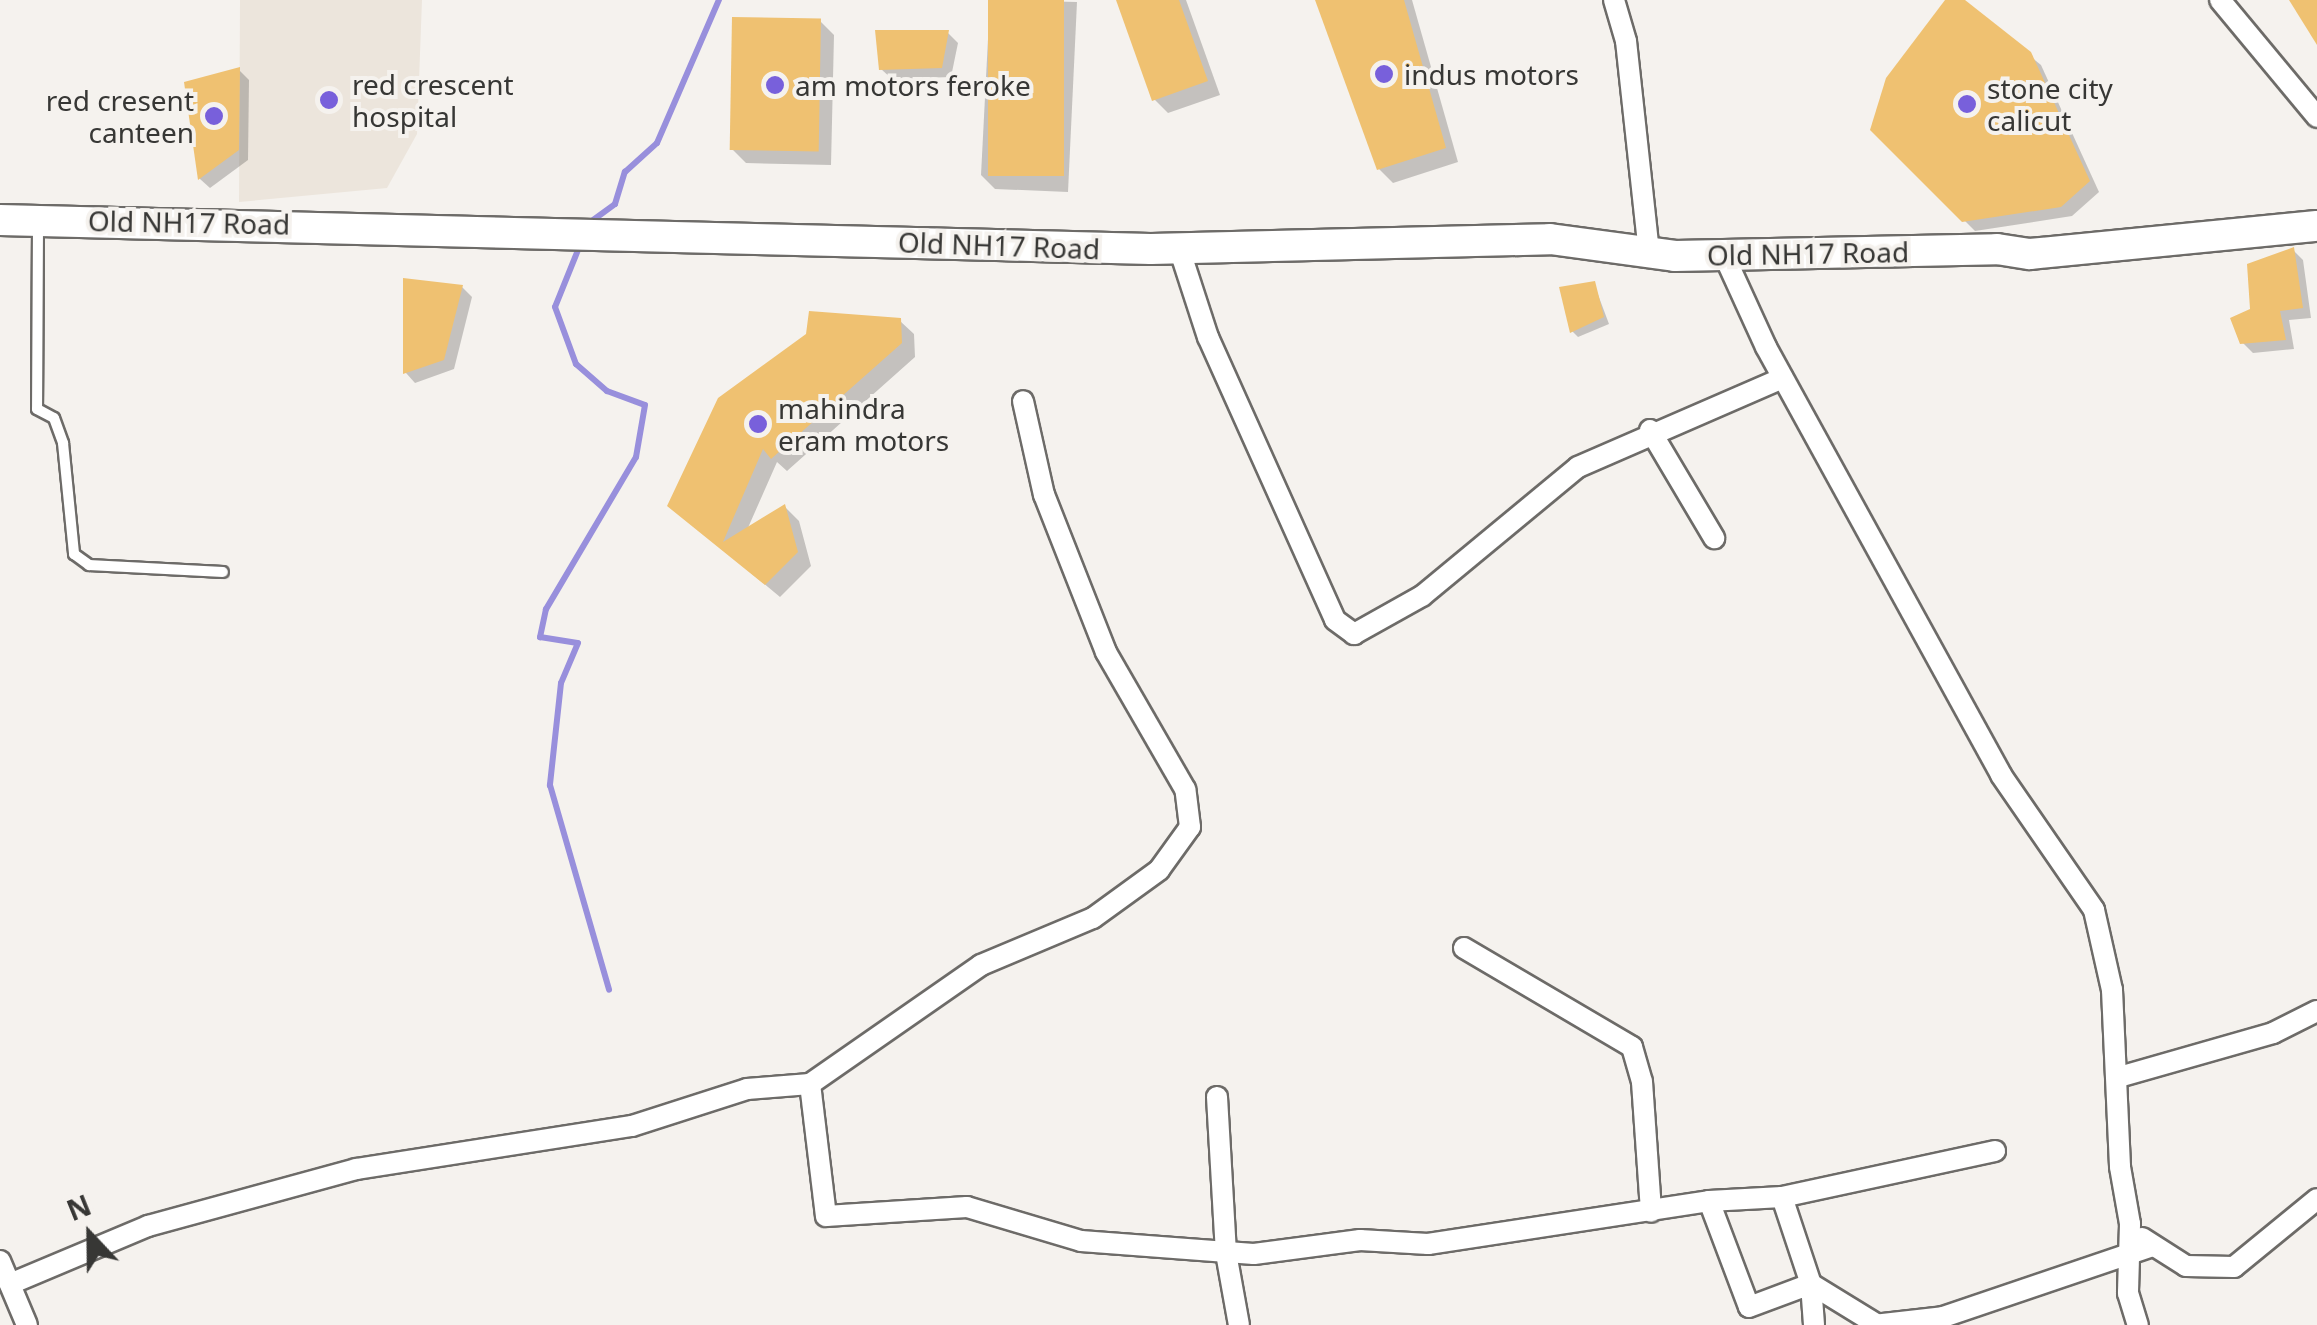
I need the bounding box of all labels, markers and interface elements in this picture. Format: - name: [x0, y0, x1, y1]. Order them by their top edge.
- place label: indus motors: [1404, 57, 1579, 91]
- marker: indus motors: [1373, 63, 1395, 85]
- place label: red crescent hospital: [352, 67, 514, 133]
- place label: am motors feroke: [795, 68, 1031, 102]
- place label: stone city calicut: [1987, 71, 2113, 137]
- marker: am motors feroke: [764, 74, 786, 96]
- place label: red cresent canteen: [46, 83, 194, 149]
- marker: red crescent hospital: [316, 87, 342, 113]
- marker: stone city calicut: [1956, 93, 1978, 115]
- marker: red cresent canteen: [203, 105, 225, 127]
- street label: Old NH17 Road: [88, 203, 290, 241]
- street label: Old NH17 Road: [897, 225, 1101, 265]
- street label: Old NH17 Road: [1707, 234, 1909, 272]
- place label: mahindra eram motors: [778, 391, 949, 457]
- marker: mahindra eram motors: [747, 413, 769, 435]
- north arrow: [40, 1185, 140, 1285]
- text: N: [61, 1185, 96, 1229]

